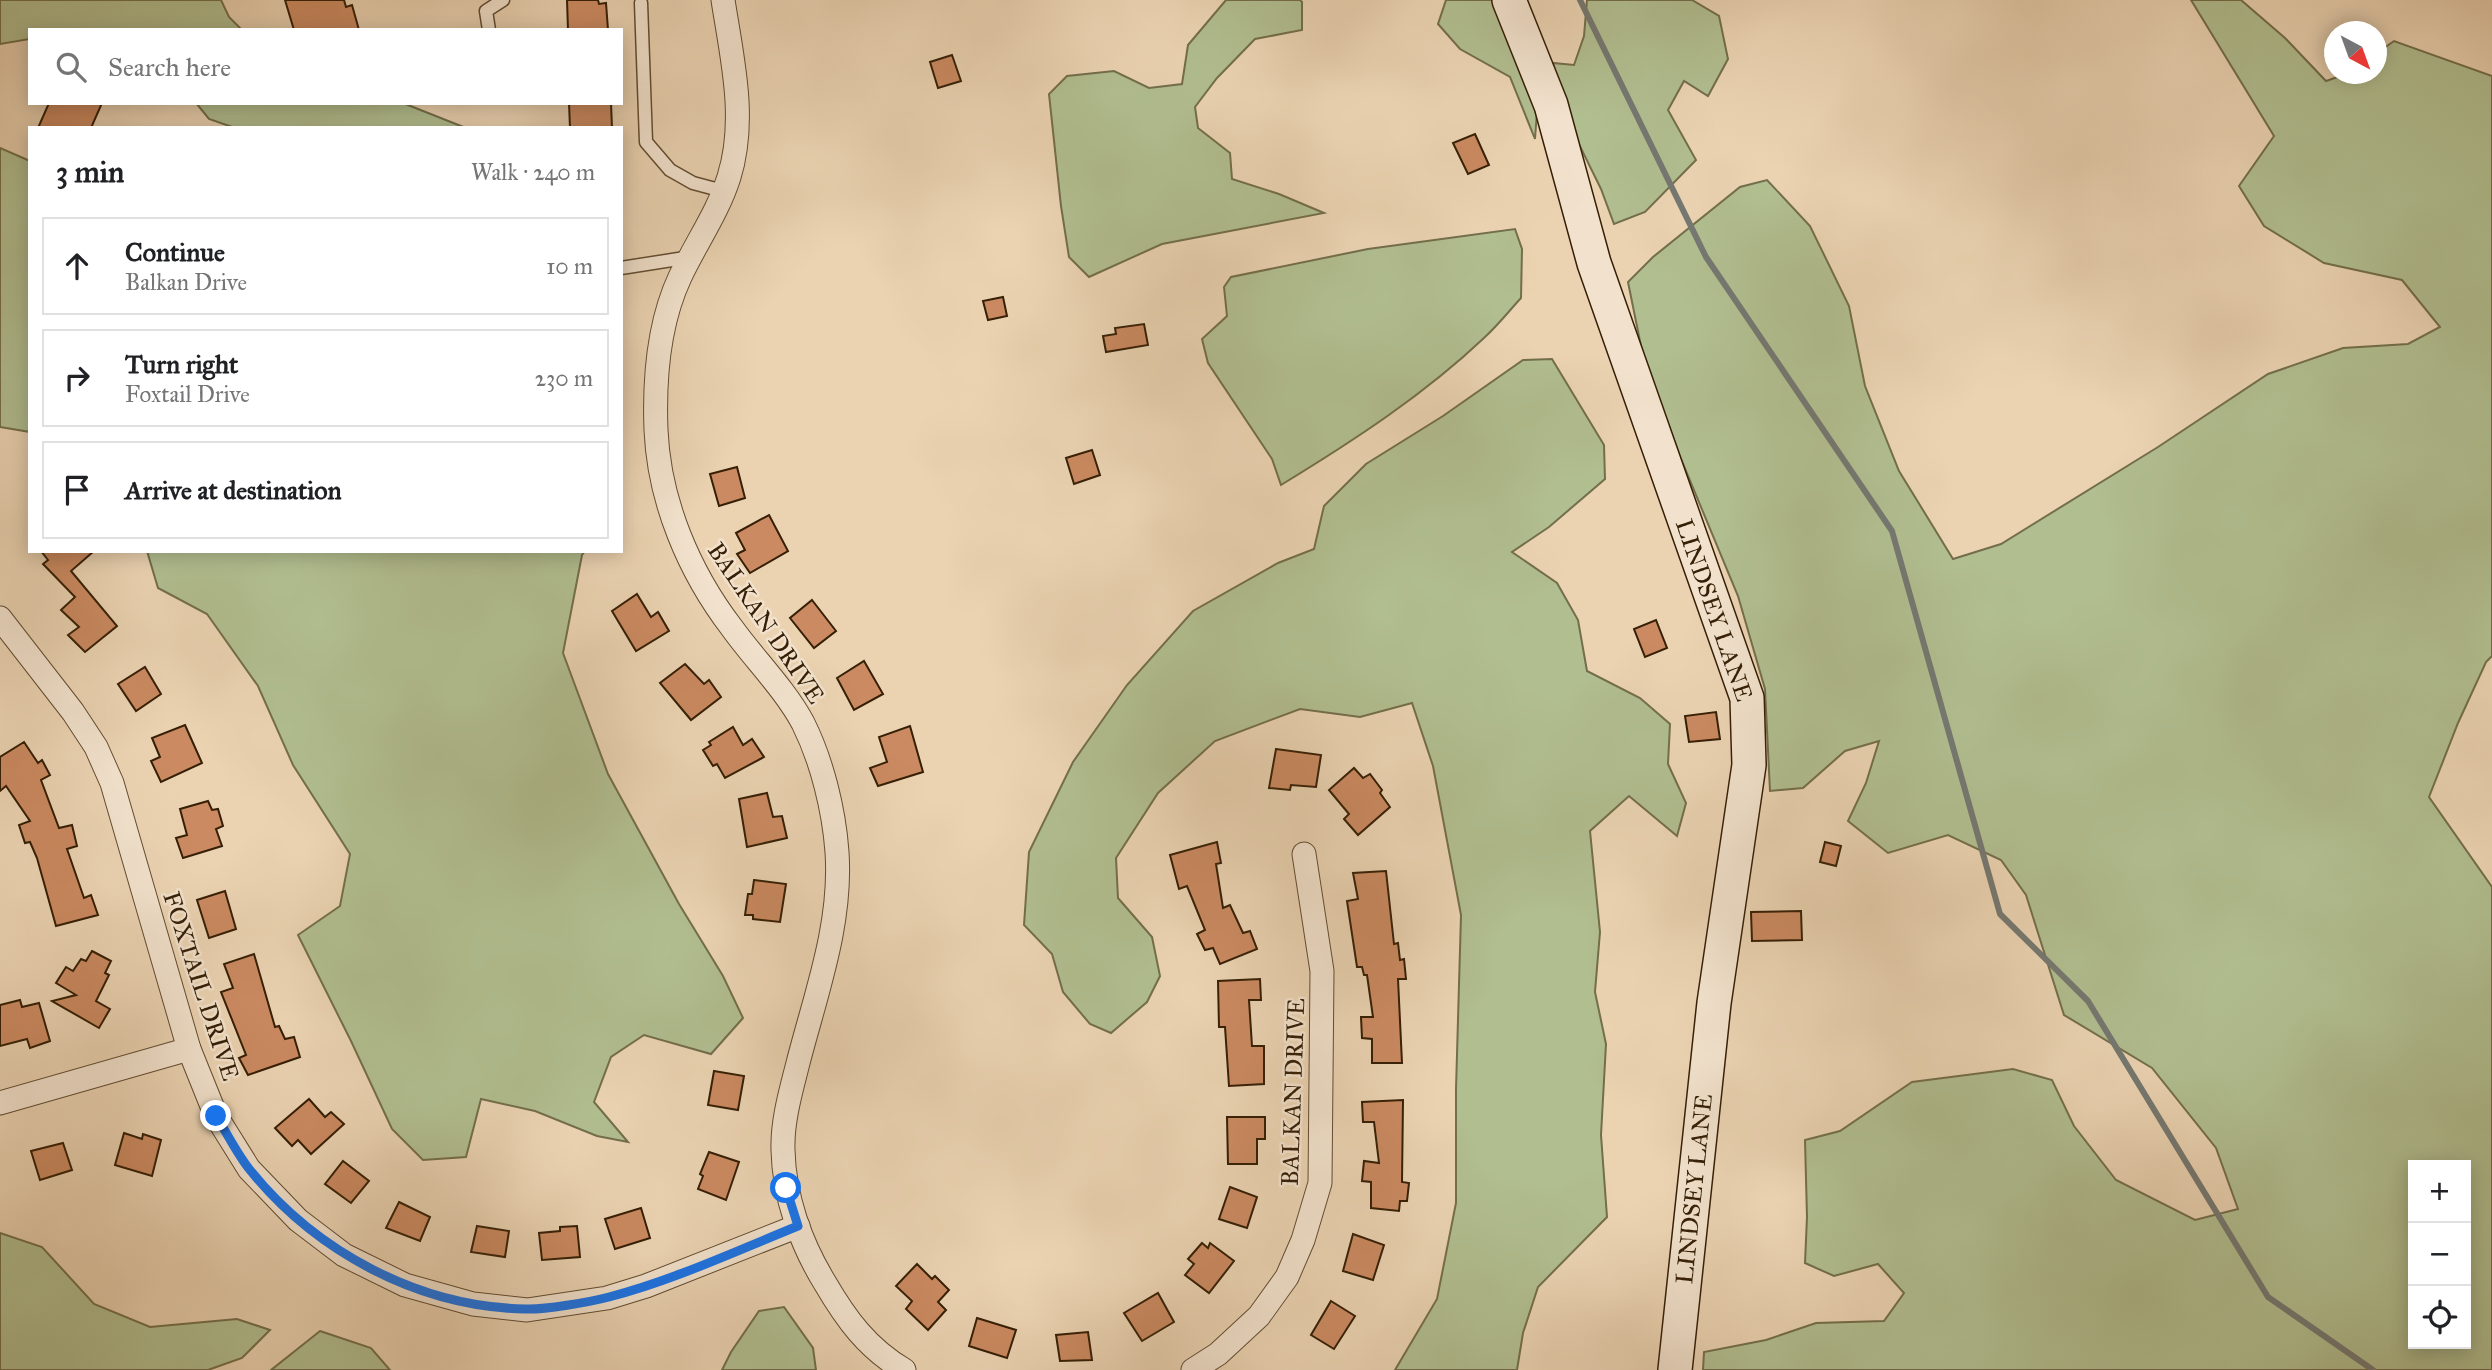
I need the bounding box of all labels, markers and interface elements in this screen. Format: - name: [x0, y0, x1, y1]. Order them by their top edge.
- north arrow: [2324, 21, 2387, 84]
- search box: [28, 28, 623, 105]
- icon: search: [52, 48, 90, 86]
- text: Search here: [108, 51, 231, 83]
- text: 3 min: [56, 154, 124, 190]
- text: Walk · 240 m: [471, 158, 595, 186]
- text: Continue: [125, 236, 225, 268]
- icon: ahead: [58, 247, 96, 285]
- text: 10 m: [546, 252, 593, 280]
- text: Balkan Drive: [125, 268, 247, 296]
- text: Turn right: [125, 348, 238, 380]
- icon: right: [58, 359, 96, 397]
- text: 230 m: [535, 364, 593, 392]
- text: Foxtail Drive: [125, 380, 250, 408]
- icon: arrive: [58, 471, 96, 509]
- text: Arrive at destination: [125, 474, 342, 506]
- street label: LINDSEY LANE: [1669, 515, 1759, 705]
- street label: BALKAN DRIVE: [701, 537, 831, 709]
- street label: FOXTAIL DRIVE: [156, 888, 246, 1084]
- street label: BALKAN DRIVE: [1275, 997, 1311, 1187]
- street label: LINDSEY LANE: [1669, 1093, 1719, 1285]
- route end: [200, 1100, 231, 1131]
- map controls: [2408, 1160, 2471, 1349]
- button: +: [2408, 1160, 2471, 1223]
- route start: [770, 1172, 801, 1203]
- button: −: [2408, 1223, 2471, 1286]
- button: locate: [2408, 1286, 2471, 1349]

